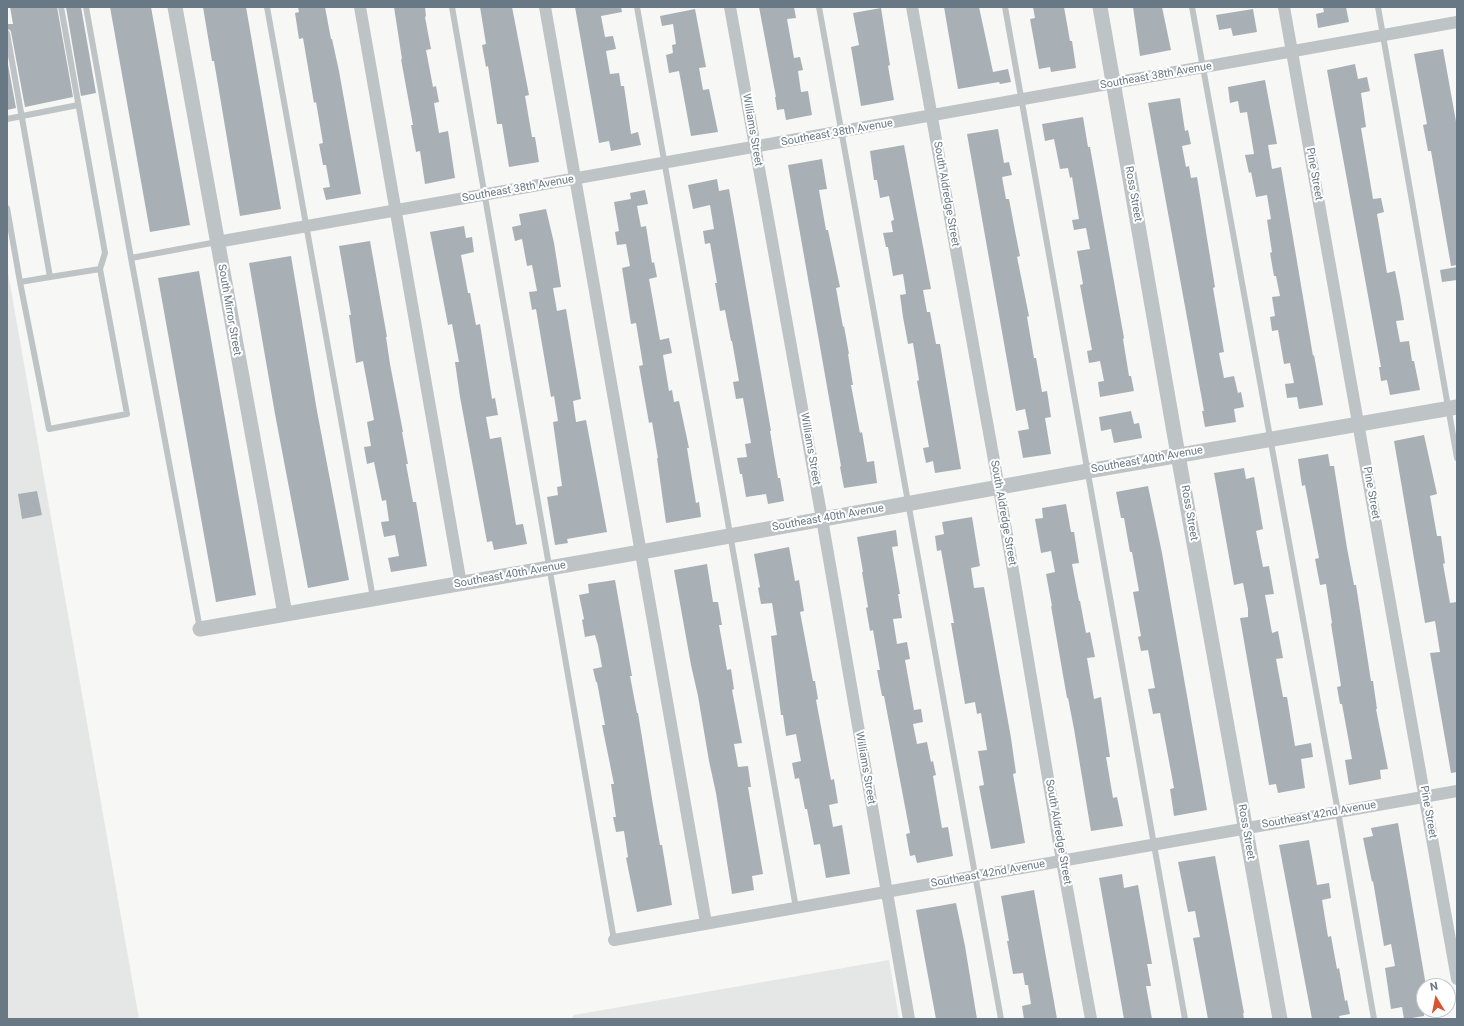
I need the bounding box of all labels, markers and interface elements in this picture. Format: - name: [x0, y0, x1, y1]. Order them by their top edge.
- street label: Southeast 38th Avenue: [1099, 60, 1213, 92]
- street label: Williams Street: [739, 93, 765, 167]
- street label: Southeast 38th Avenue: [780, 117, 894, 149]
- street label: South Aldredge Street: [930, 140, 962, 248]
- street label: Pine Street: [1303, 147, 1325, 201]
- street label: Ross Street: [1122, 165, 1144, 223]
- street label: Southeast 38th Avenue: [461, 173, 575, 205]
- street label: South Mirror Street: [214, 263, 244, 357]
- street label: Williams Street: [797, 412, 823, 486]
- street label: Southeast 40th Avenue: [1090, 444, 1204, 476]
- street label: South Aldredge Street: [987, 459, 1019, 567]
- street label: Pine Street: [1360, 466, 1382, 520]
- street label: Ross Street: [1178, 484, 1200, 542]
- street label: Southeast 40th Avenue: [771, 502, 885, 534]
- street label: Southeast 40th Avenue: [453, 559, 567, 591]
- street label: Williams Street: [852, 731, 878, 805]
- street label: South Aldredge Street: [1042, 778, 1074, 886]
- street label: Pine Street: [1417, 785, 1439, 839]
- street label: Southeast 42nd Avenue: [1261, 798, 1377, 832]
- street label: Ross Street: [1235, 803, 1257, 861]
- street label: Southeast 42nd Avenue: [930, 857, 1046, 891]
- north arrow: [1416, 978, 1456, 1018]
- text: N: [1429, 980, 1439, 994]

